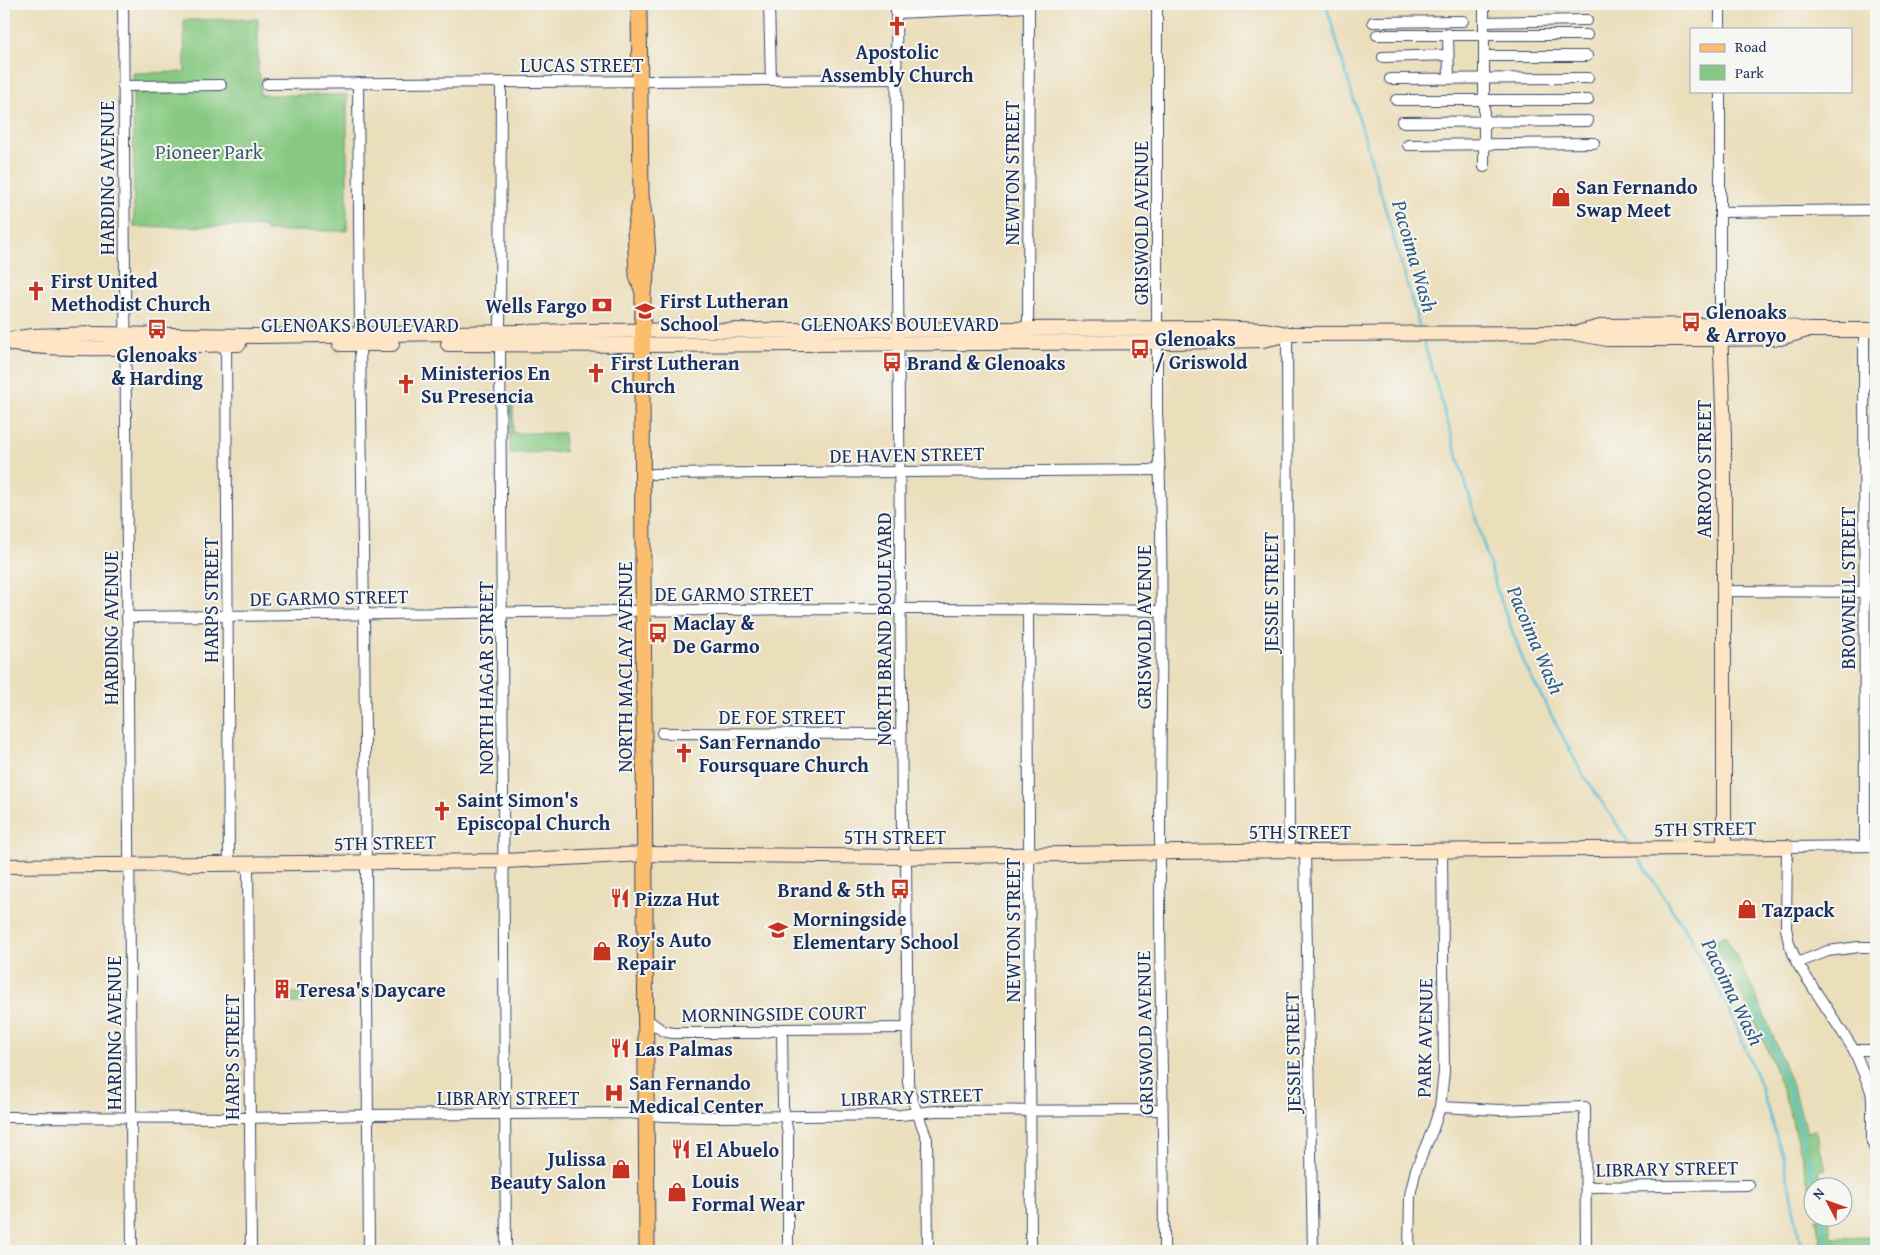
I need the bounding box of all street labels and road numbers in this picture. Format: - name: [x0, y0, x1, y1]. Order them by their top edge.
- street label: LUCAS STREET: [520, 50, 644, 79]
- street label: HARDING AVENUE: [92, 101, 121, 255]
- street label: NEWTON STREET: [997, 101, 1026, 245]
- street label: GRISWOLD AVENUE: [1126, 141, 1155, 305]
- street label: GLENOAKS BOULEVARD: [801, 309, 999, 338]
- street label: GLENOAKS BOULEVARD: [261, 310, 459, 339]
- street label: ARROYO STREET: [1689, 400, 1718, 538]
- street label: DE HAVEN STREET: [829, 438, 985, 470]
- street label: BROWNELL STREET: [1833, 506, 1862, 670]
- street label: NORTH BRAND BOULEVARD: [869, 512, 898, 746]
- street label: JESSIE STREET: [1256, 532, 1285, 655]
- street label: HARPS STREET: [196, 537, 225, 663]
- street label: GRISWOLD AVENUE: [1129, 545, 1158, 709]
- street label: HARDING AVENUE: [96, 551, 125, 705]
- street label: NORTH MACLAY AVENUE: [610, 562, 639, 773]
- street label: DE GARMO STREET: [655, 579, 813, 608]
- street label: DE GARMO STREET: [249, 581, 409, 613]
- street label: NORTH HAGAR STREET: [471, 581, 500, 775]
- street label: DE FOE STREET: [718, 702, 846, 731]
- street label: 5TH STREET: [1654, 813, 1756, 843]
- street label: 5TH STREET: [1249, 817, 1351, 846]
- street label: 5TH STREET: [844, 822, 946, 851]
- street label: 5TH STREET: [334, 827, 436, 857]
- street label: NEWTON STREET: [998, 858, 1027, 1002]
- street label: GRISWOLD AVENUE: [1128, 951, 1160, 1115]
- street label: HARDING AVENUE: [99, 956, 128, 1110]
- street label: PARK AVENUE: [1408, 978, 1440, 1098]
- street label: JESSIE STREET: [1276, 991, 1308, 1116]
- street label: HARPS STREET: [217, 994, 246, 1120]
- street label: MORNINGSIDE COURT: [681, 997, 867, 1029]
- street label: LIBRARY STREET: [840, 1079, 984, 1113]
- street label: LIBRARY STREET: [437, 1083, 579, 1112]
- street label: LIBRARY STREET: [1595, 1152, 1739, 1184]

